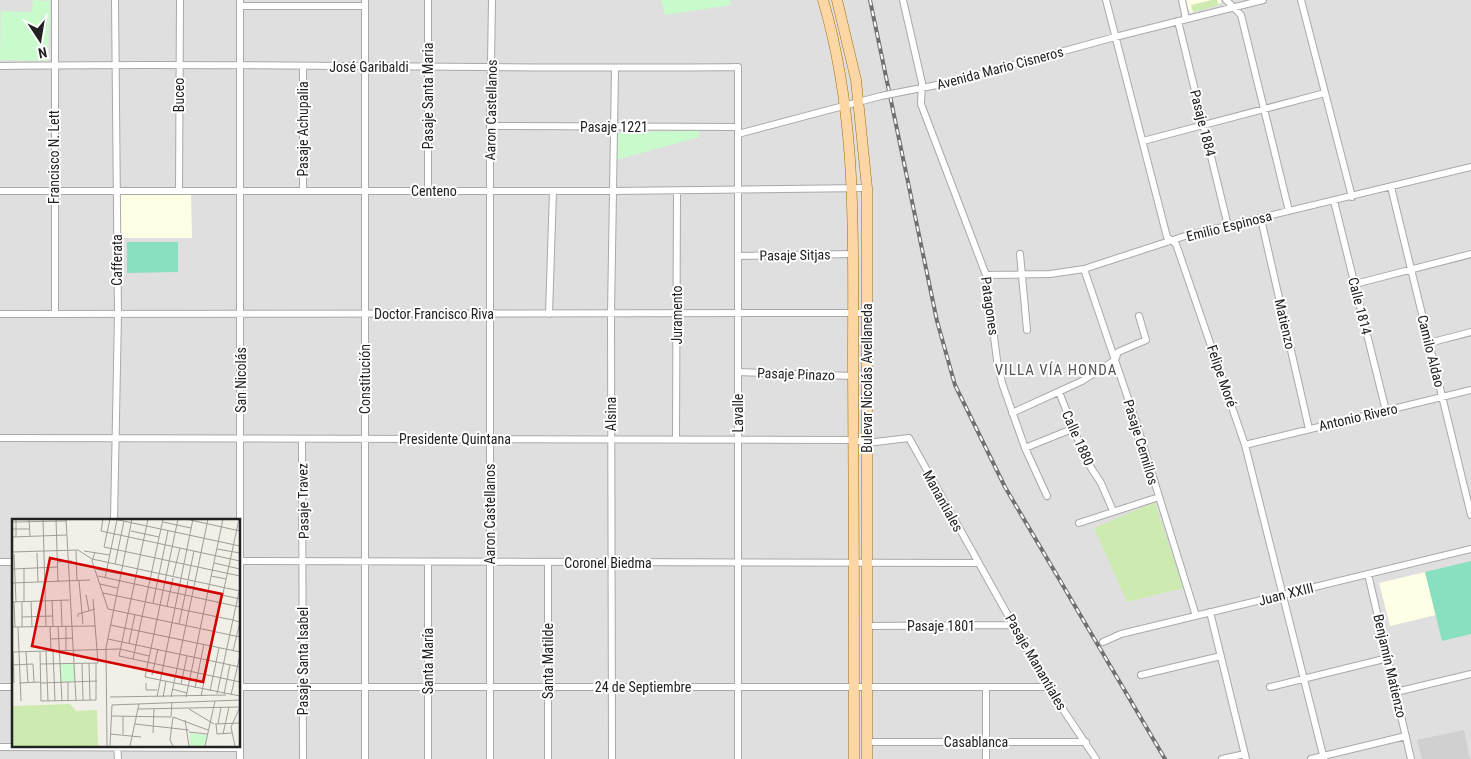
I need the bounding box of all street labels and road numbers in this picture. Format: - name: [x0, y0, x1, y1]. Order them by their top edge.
- street label: Pasaje Santa Maria: [420, 43, 436, 149]
- street label: Avenida Mario Cisneros: [935, 43, 1065, 93]
- street label: José Garibaldi: [329, 59, 409, 75]
- street label: Aaron Castellanos: [482, 59, 500, 161]
- street label: Buceo: [171, 78, 187, 112]
- street label: Pasaje Achupalia: [295, 81, 311, 177]
- street label: Pasaje 1884: [1187, 88, 1219, 158]
- street label: Francisco N. Lett: [46, 110, 62, 204]
- street label: Pasaje 1221: [580, 119, 648, 135]
- street label: Centeno: [411, 183, 457, 199]
- street label: Emilio Espinosa: [1184, 208, 1274, 244]
- street label: Cafferata: [109, 234, 125, 286]
- street label: Pasaje Sitjas: [759, 246, 831, 264]
- street label: Patagones: [978, 276, 1002, 336]
- street label: Calle 1814: [1345, 276, 1375, 336]
- street label: Juramento: [669, 285, 685, 345]
- street label: Matienzo: [1271, 297, 1299, 351]
- street label: Bulevar Nicolás Avellaneda: [859, 303, 875, 453]
- street label: Doctor Francisco Riva: [374, 306, 494, 322]
- street label: Camilo Aldao: [1414, 313, 1448, 389]
- street label: Felipe Moré: [1204, 343, 1240, 410]
- street label: Constitución: [357, 344, 373, 414]
- street label: San Nicolás: [233, 347, 249, 413]
- street label: Pasaje Pinazo: [757, 365, 835, 383]
- street label: Lavalle: [730, 393, 746, 432]
- street label: Alsina: [603, 397, 619, 431]
- street label: Pasaje Cemillos: [1120, 397, 1162, 487]
- street label: Antonio Rivero: [1317, 400, 1399, 434]
- street label: Calle 1880: [1059, 408, 1097, 468]
- street label: Presidente Quintana: [399, 431, 511, 447]
- street label: Pasaje Travez: [294, 463, 312, 539]
- street label: Aaron Castellanos: [482, 464, 498, 565]
- street label: Manantiales: [920, 467, 966, 535]
- street label: Coronel Biedma: [564, 555, 652, 571]
- street label: Juan XXIII: [1257, 579, 1315, 609]
- street label: Pasaje Santa Isabel: [295, 607, 311, 715]
- street label: Pasaje Manantiales: [1002, 611, 1070, 713]
- street label: Benjamín Matienzo: [1370, 613, 1410, 719]
- street label: Pasaje 1801: [907, 618, 975, 634]
- street label: Santa Matilde: [540, 622, 556, 699]
- street label: Santa María: [420, 628, 436, 694]
- street label: 24 de Septiembre: [595, 679, 692, 695]
- street label: Casablanca: [944, 734, 1008, 750]

